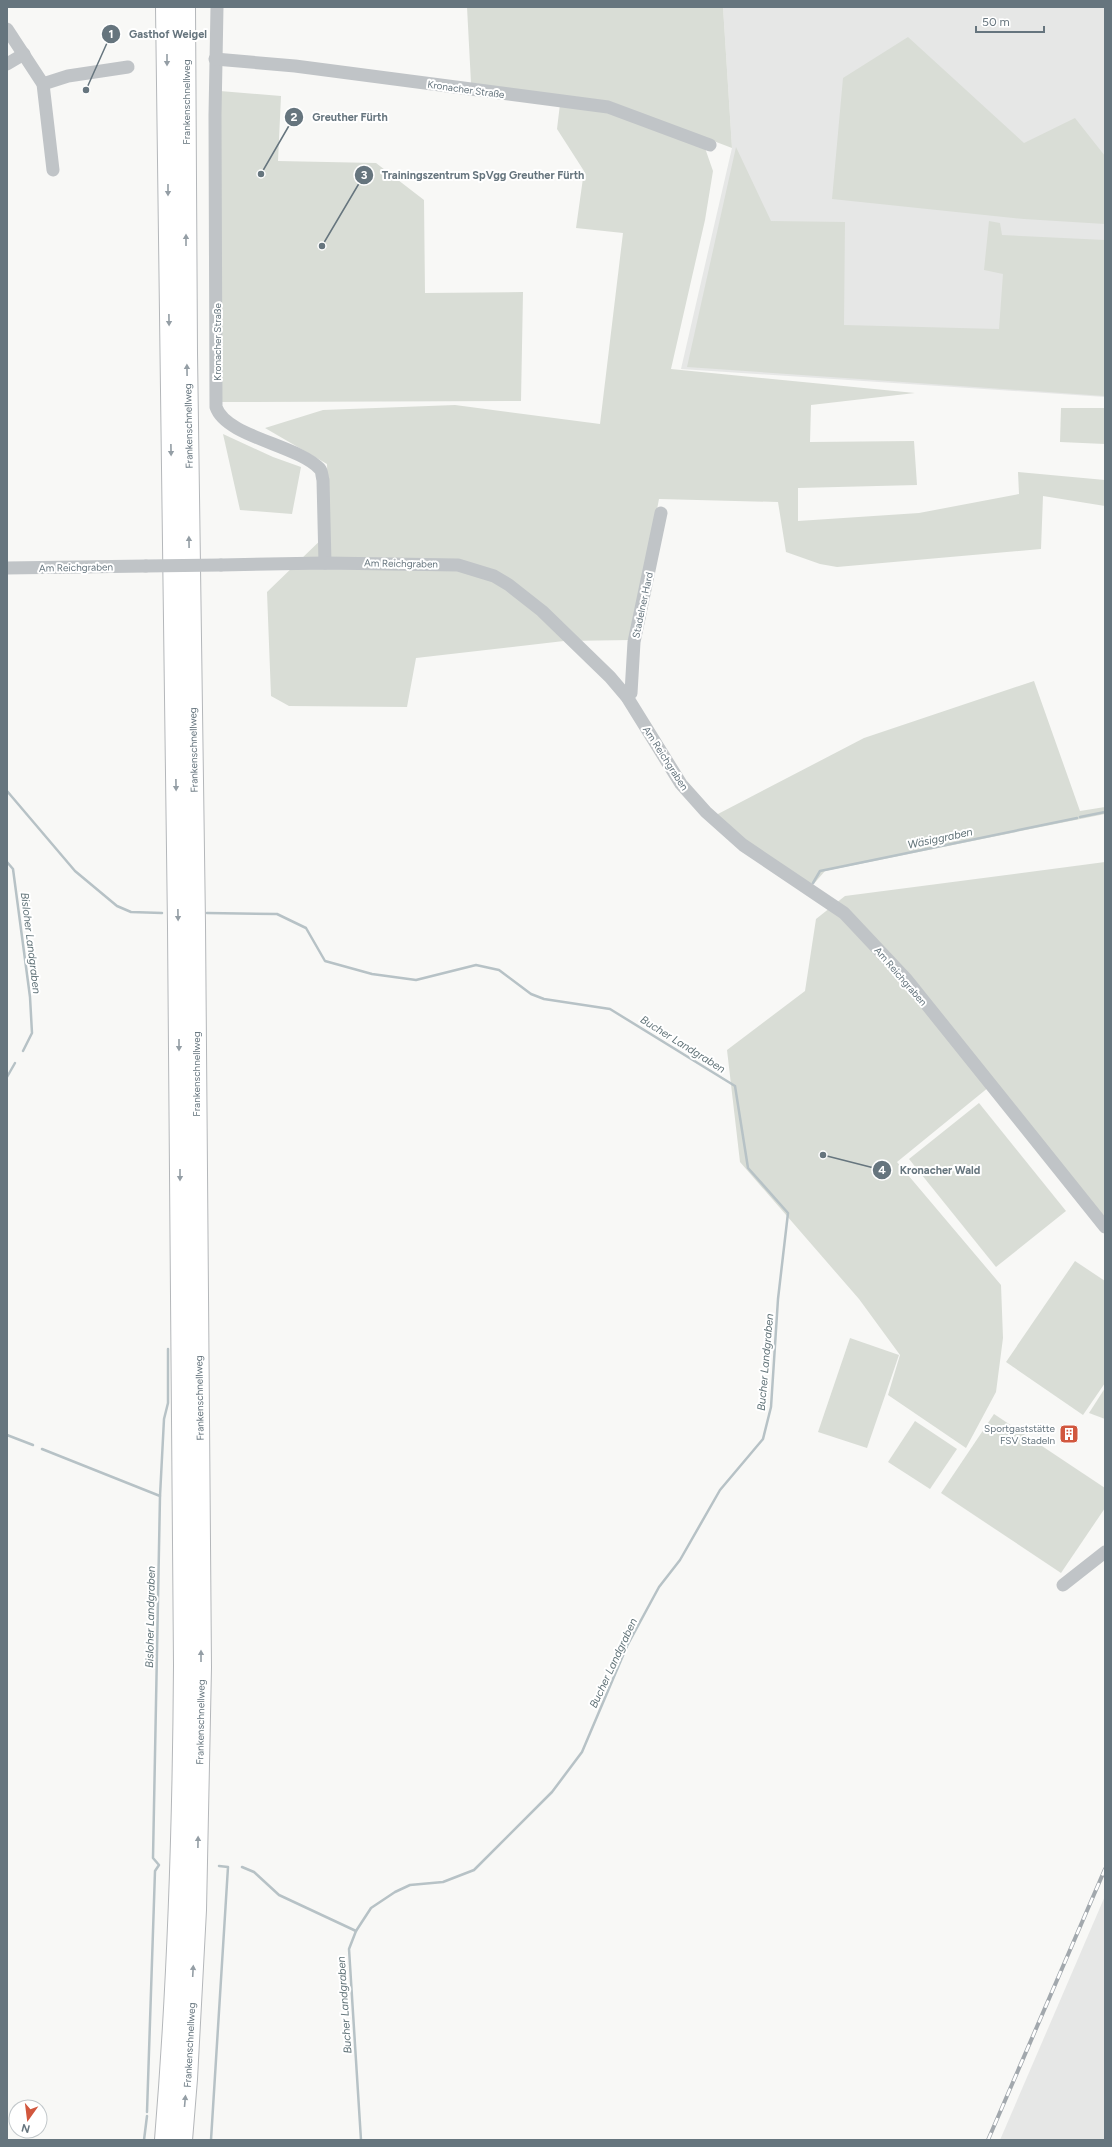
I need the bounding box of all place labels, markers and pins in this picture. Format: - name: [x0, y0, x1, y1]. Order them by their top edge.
- callout: Gasthof Weigel: [101, 22, 214, 45]
- callout: Greuther Fürth: [284, 105, 395, 128]
- callout: Trainingszentrum SpVgg Greuther Fürth: [354, 164, 593, 187]
- callout: Kronacher Wald: [872, 1159, 989, 1182]
- place label: Sportgaststätte FSV Stadeln: [984, 1422, 1056, 1447]
- building icon: Sportgaststätte FSV Stadeln: [1058, 1423, 1080, 1445]

